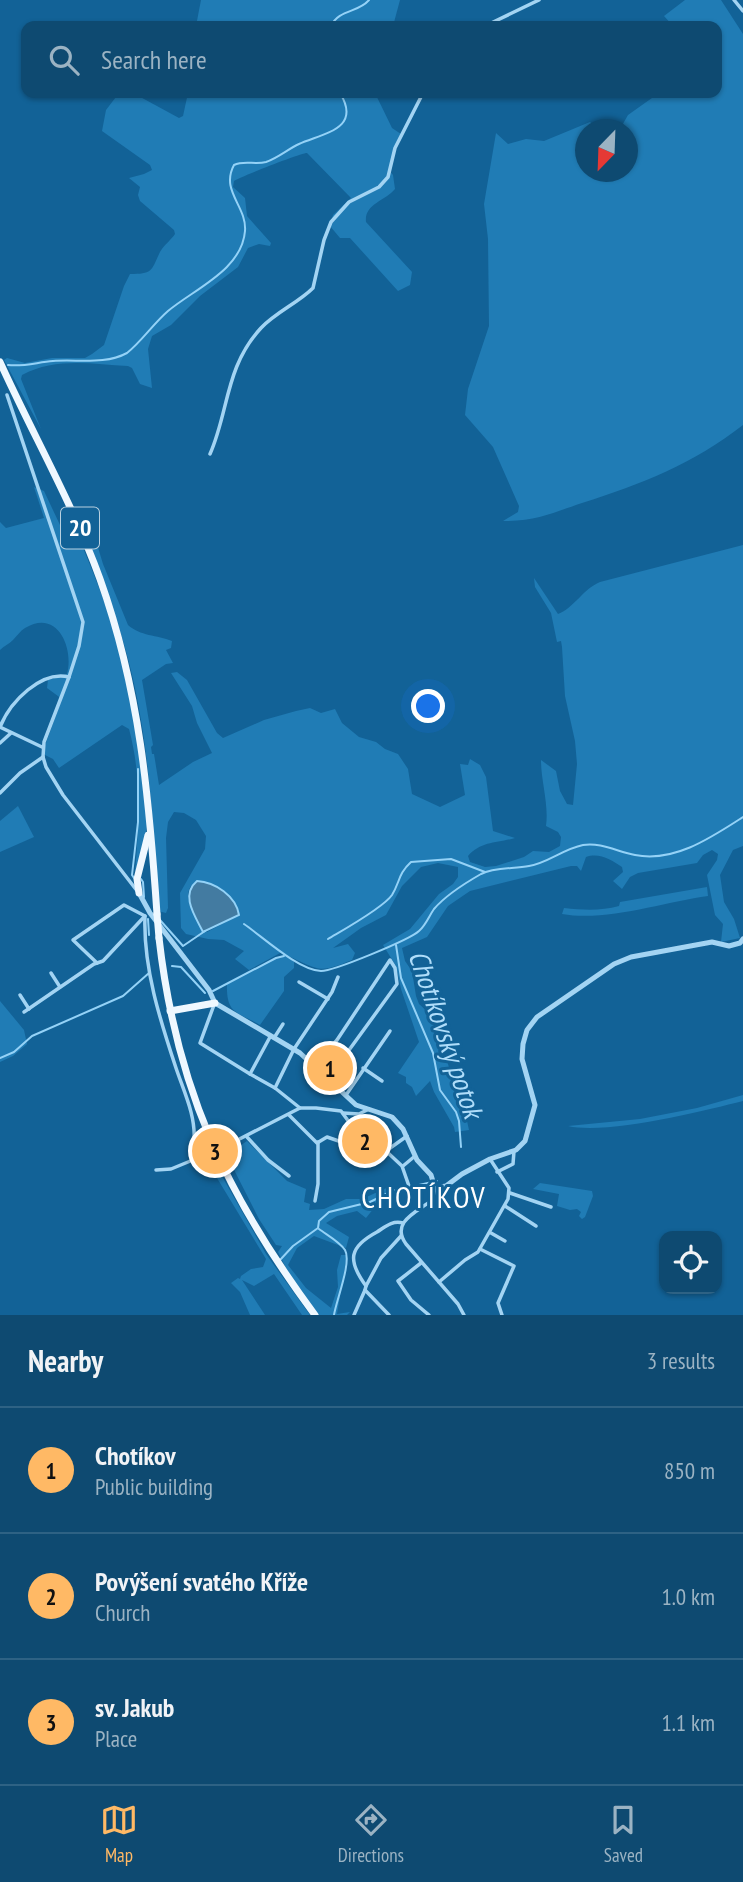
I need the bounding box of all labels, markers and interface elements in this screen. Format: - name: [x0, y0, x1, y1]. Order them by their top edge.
- search box: [21, 21, 722, 98]
- icon: search: [45, 41, 83, 79]
- text: Search here: [101, 43, 207, 76]
- north arrow: [575, 119, 638, 182]
- road number: 20: [61, 508, 99, 548]
- your location: [411, 689, 445, 723]
- water label: Chotíkovský potok: [400, 945, 493, 1126]
- pin: 1: [307, 1042, 353, 1094]
- pin: 2: [342, 1115, 388, 1167]
- pin: 3: [192, 1125, 238, 1177]
- district label: CHOTÍKOV: [361, 1177, 487, 1216]
- map controls: [659, 1231, 722, 1294]
- button: locate: [659, 1231, 722, 1294]
- text: Nearby: [28, 1341, 103, 1380]
- text: 3 results: [647, 1346, 715, 1375]
- text: Chotíkov: [95, 1439, 176, 1472]
- text: 1: [46, 1456, 57, 1485]
- text: 850 m: [664, 1456, 715, 1485]
- text: Public building: [95, 1472, 213, 1501]
- text: Povýšení svatého Kříže: [95, 1565, 308, 1598]
- text: 2: [46, 1582, 57, 1611]
- text: 1.0 km: [661, 1582, 715, 1611]
- text: Church: [95, 1598, 150, 1627]
- text: sv. Jakub: [95, 1691, 174, 1724]
- text: 3: [46, 1708, 57, 1737]
- text: 1.1 km: [661, 1708, 715, 1737]
- text: Place: [95, 1724, 137, 1753]
- tab: Map: [100, 1801, 138, 1867]
- tab: Directions: [338, 1801, 404, 1867]
- tab: Saved: [604, 1801, 643, 1867]

